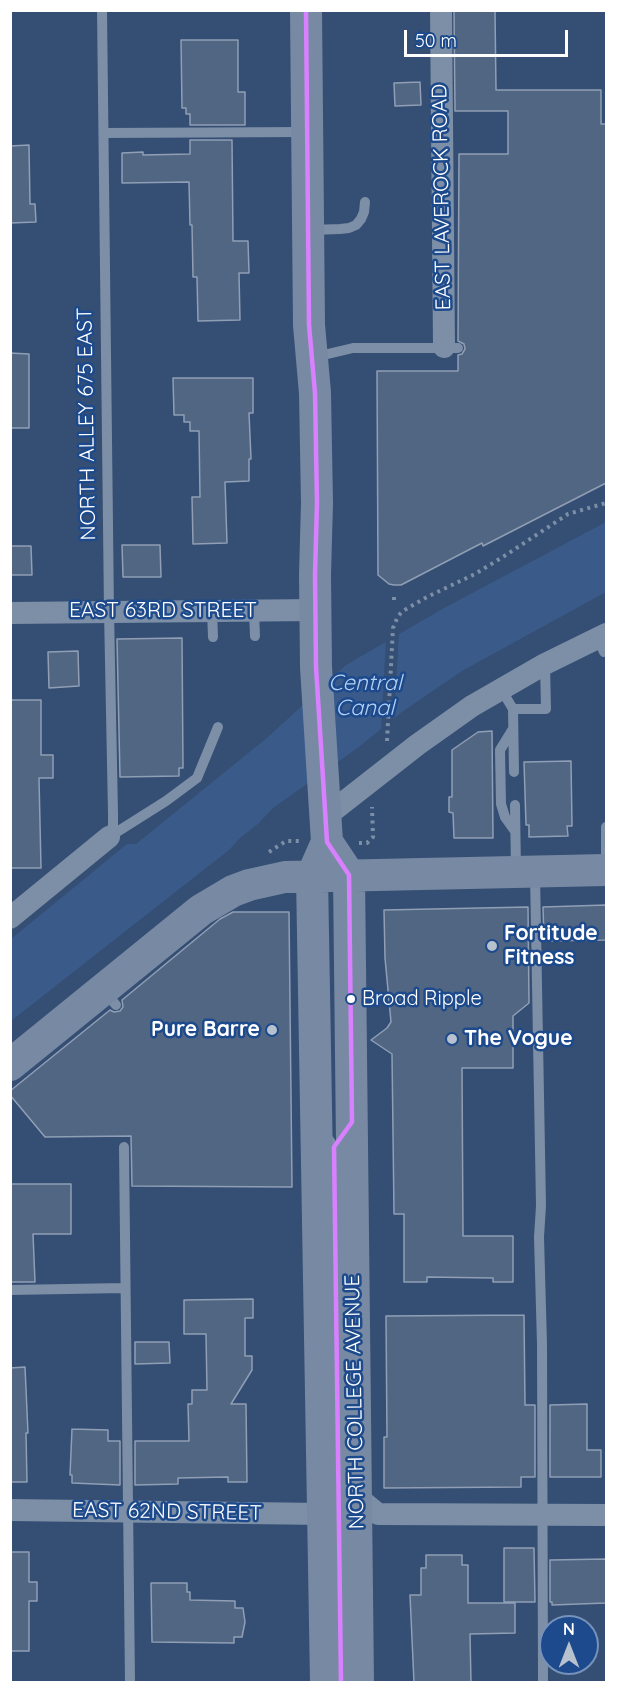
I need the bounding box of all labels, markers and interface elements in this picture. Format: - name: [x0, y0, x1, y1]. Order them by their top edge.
- scale bar: [407, 18, 570, 56]
- text: 50 m: [415, 29, 457, 52]
- street label: EAST LAVEROCK ROAD: [427, 84, 457, 310]
- street label: NORTH ALLEY 675 EAST: [72, 307, 102, 541]
- street label: EAST 63RD STREET: [69, 598, 257, 624]
- water label: Central Canal: [328, 670, 402, 722]
- place label: Fortitude Fitness: [504, 921, 598, 971]
- marker: Fortitude Fitness: [485, 939, 499, 953]
- place label: Broad Ripple: [362, 987, 482, 1011]
- marker: Broad Ripple: [345, 993, 357, 1005]
- place label: Pure Barre: [151, 1017, 260, 1043]
- marker: Pure Barre: [265, 1023, 279, 1037]
- place label: The Vogue: [464, 1026, 573, 1052]
- marker: The Vogue: [445, 1032, 459, 1046]
- street label: NORTH COLLEGE AVENUE: [340, 1274, 370, 1530]
- street label: EAST 62ND STREET: [72, 1498, 262, 1526]
- north arrow: [539, 1615, 599, 1675]
- text: N: [563, 1619, 575, 1639]

